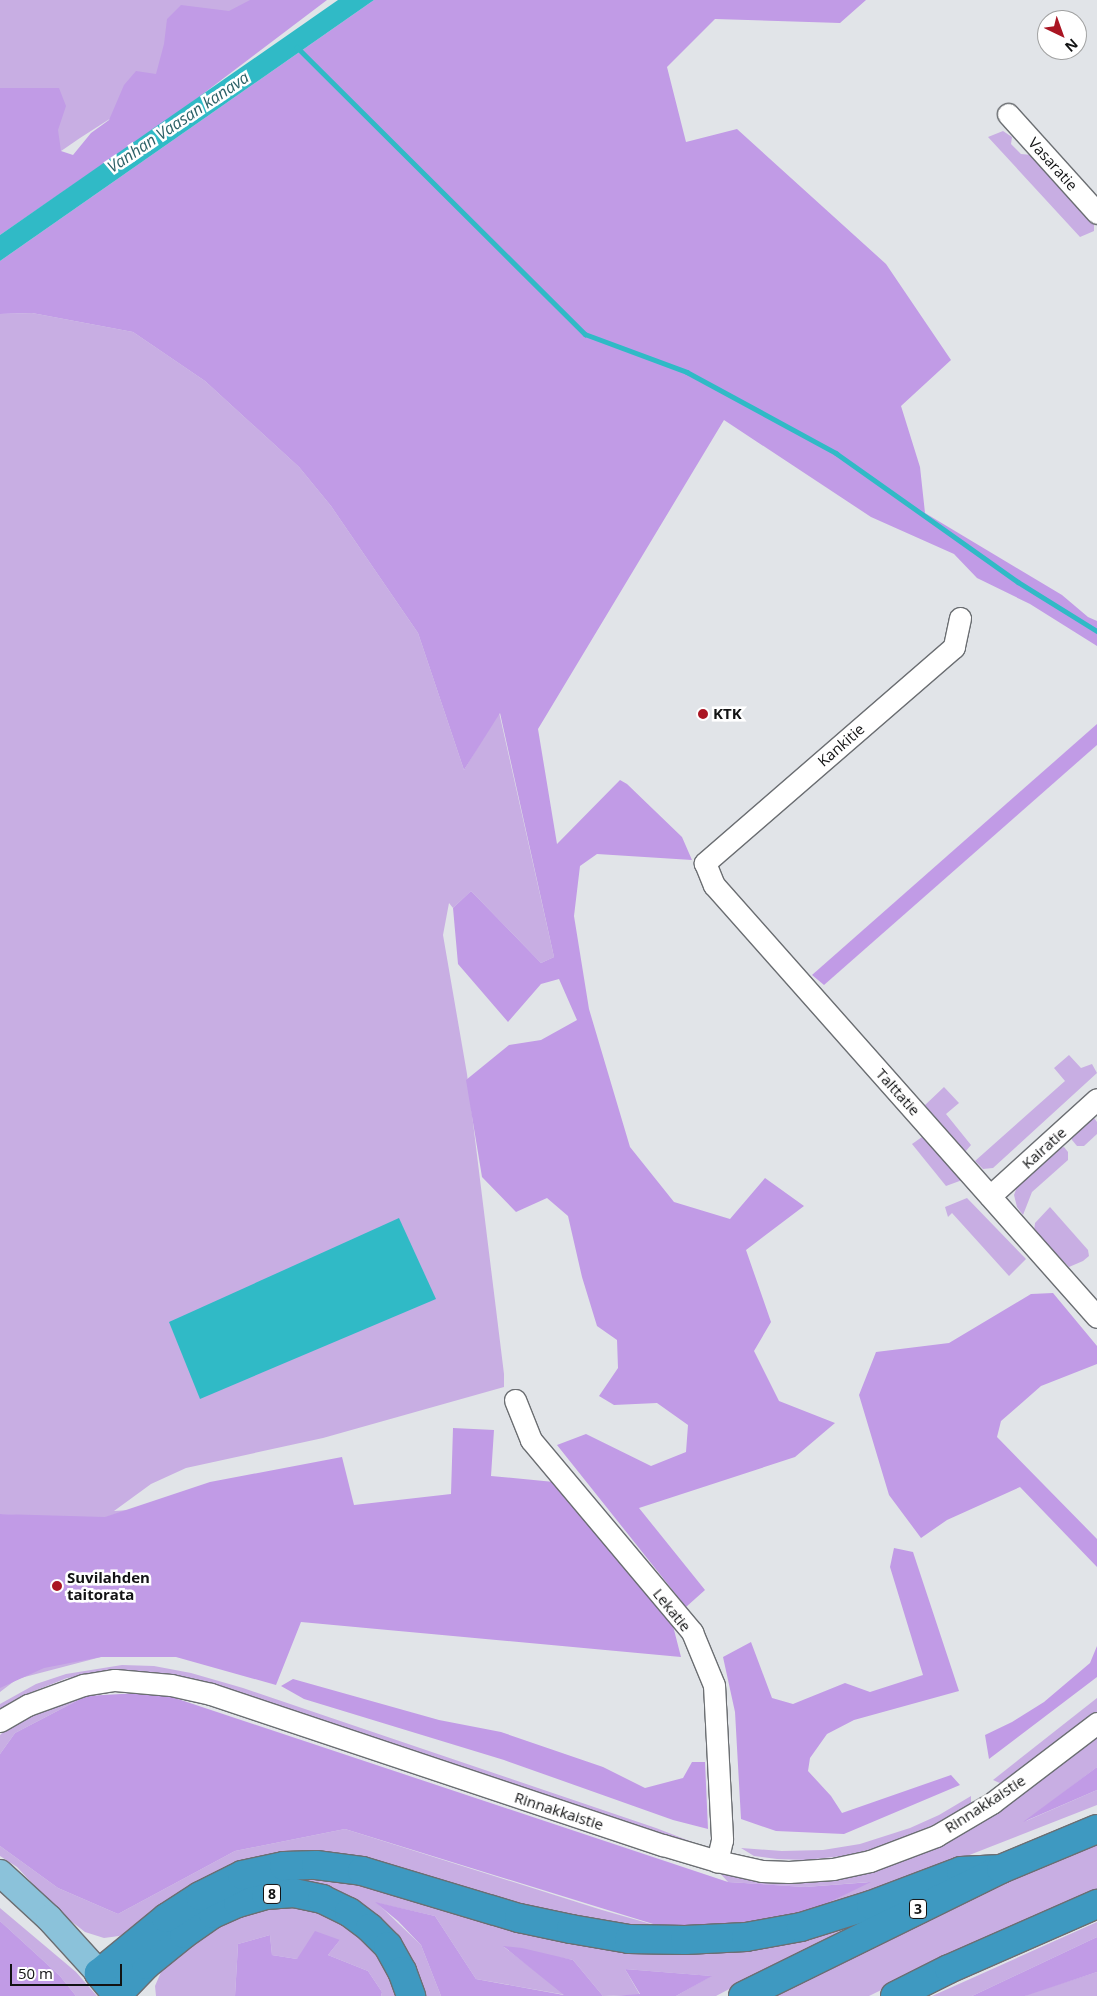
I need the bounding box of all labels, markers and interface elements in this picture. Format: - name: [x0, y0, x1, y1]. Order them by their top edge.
- north arrow: [1037, 10, 1087, 60]
- text: N: [1061, 35, 1082, 57]
- water label: Vanhan Vaasan kanava: [104, 67, 252, 177]
- street label: Vasaratie: [1025, 134, 1081, 194]
- place label: KTK: [713, 705, 742, 723]
- marker: KTK: [697, 708, 709, 720]
- street label: Kankitie: [814, 720, 868, 770]
- street label: Talttatie: [872, 1065, 924, 1119]
- street label: Kairatie: [1018, 1123, 1070, 1173]
- place label: Suvilahden taitorata: [67, 1568, 150, 1603]
- marker: Suvilahden taitorata: [51, 1580, 63, 1592]
- street label: Lekatie: [649, 1585, 695, 1635]
- street label: Rinnakkaistie: [941, 1771, 1029, 1837]
- street label: Rinnakkaistie: [512, 1788, 606, 1834]
- road number: 8: [262, 1882, 282, 1906]
- road number: 3: [908, 1898, 928, 1920]
- scale bar: [12, 1954, 125, 1986]
- text: 50 m: [18, 1963, 53, 1983]

